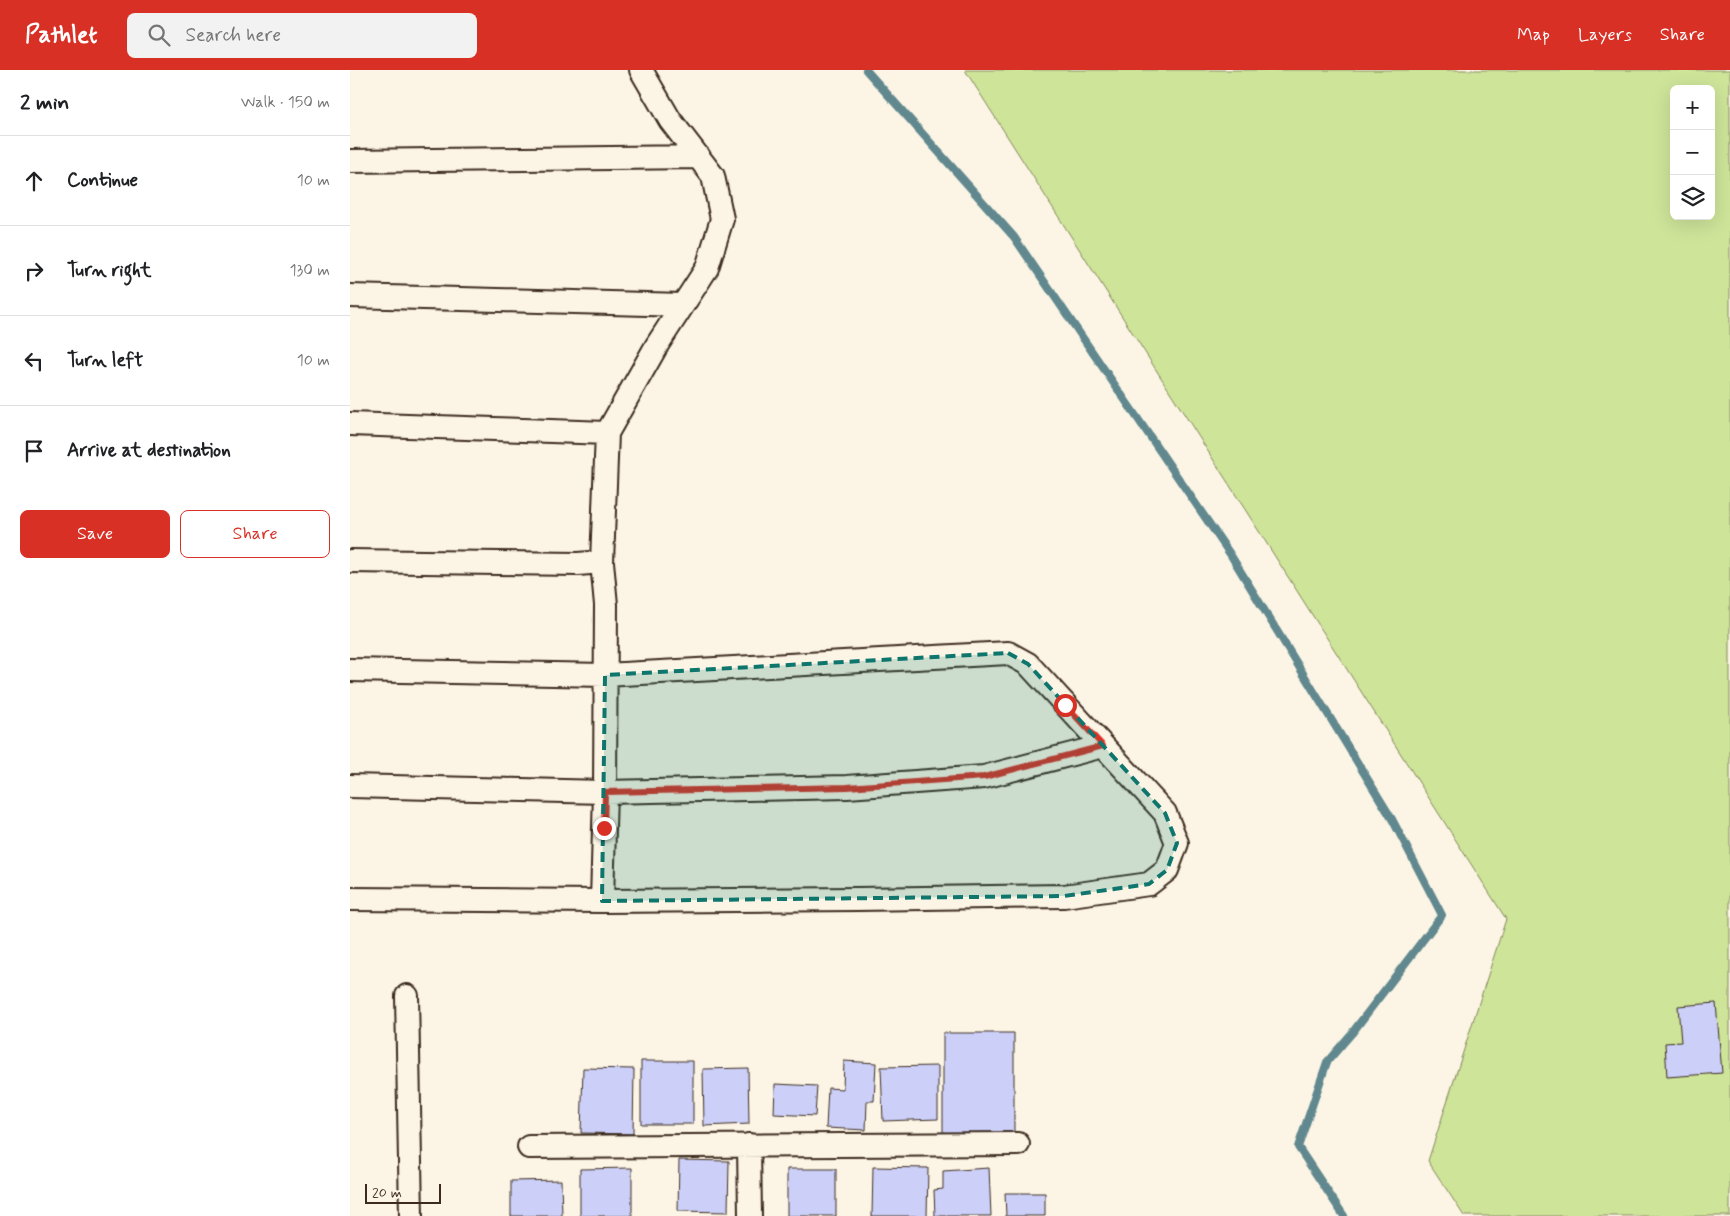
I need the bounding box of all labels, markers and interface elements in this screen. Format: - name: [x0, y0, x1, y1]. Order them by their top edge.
- search box: [127, 13, 477, 58]
- text: Pathlet: [25, 20, 97, 51]
- icon: search: [145, 21, 173, 49]
- text: Search here: [185, 23, 281, 48]
- text: Map: [1517, 23, 1550, 47]
- text: Layers: [1578, 23, 1632, 47]
- text: Share: [1660, 23, 1705, 47]
- map controls: [1670, 85, 1715, 220]
- button: +: [1670, 85, 1715, 130]
- text: 2 min: [20, 89, 69, 117]
- text: Walk · 150 m: [241, 92, 330, 113]
- button: −: [1670, 130, 1715, 175]
- icon: ahead: [20, 167, 48, 195]
- text: Continue: [67, 168, 138, 193]
- text: 10 m: [297, 170, 330, 191]
- button: layers: [1670, 175, 1715, 220]
- icon: right: [20, 257, 48, 285]
- text: Turn right: [67, 258, 151, 283]
- text: 130 m: [289, 260, 330, 281]
- icon: left: [20, 347, 48, 375]
- text: Turn left: [67, 348, 143, 373]
- text: 10 m: [297, 350, 330, 371]
- icon: arrive: [20, 437, 48, 465]
- text: Arrive at destination: [67, 438, 231, 463]
- button: Save: [20, 510, 170, 558]
- button: Share: [180, 510, 330, 558]
- route start: [1054, 694, 1077, 717]
- route end: [593, 817, 616, 840]
- scale bar: [365, 1181, 441, 1204]
- text: 20 m: [372, 1184, 402, 1202]

